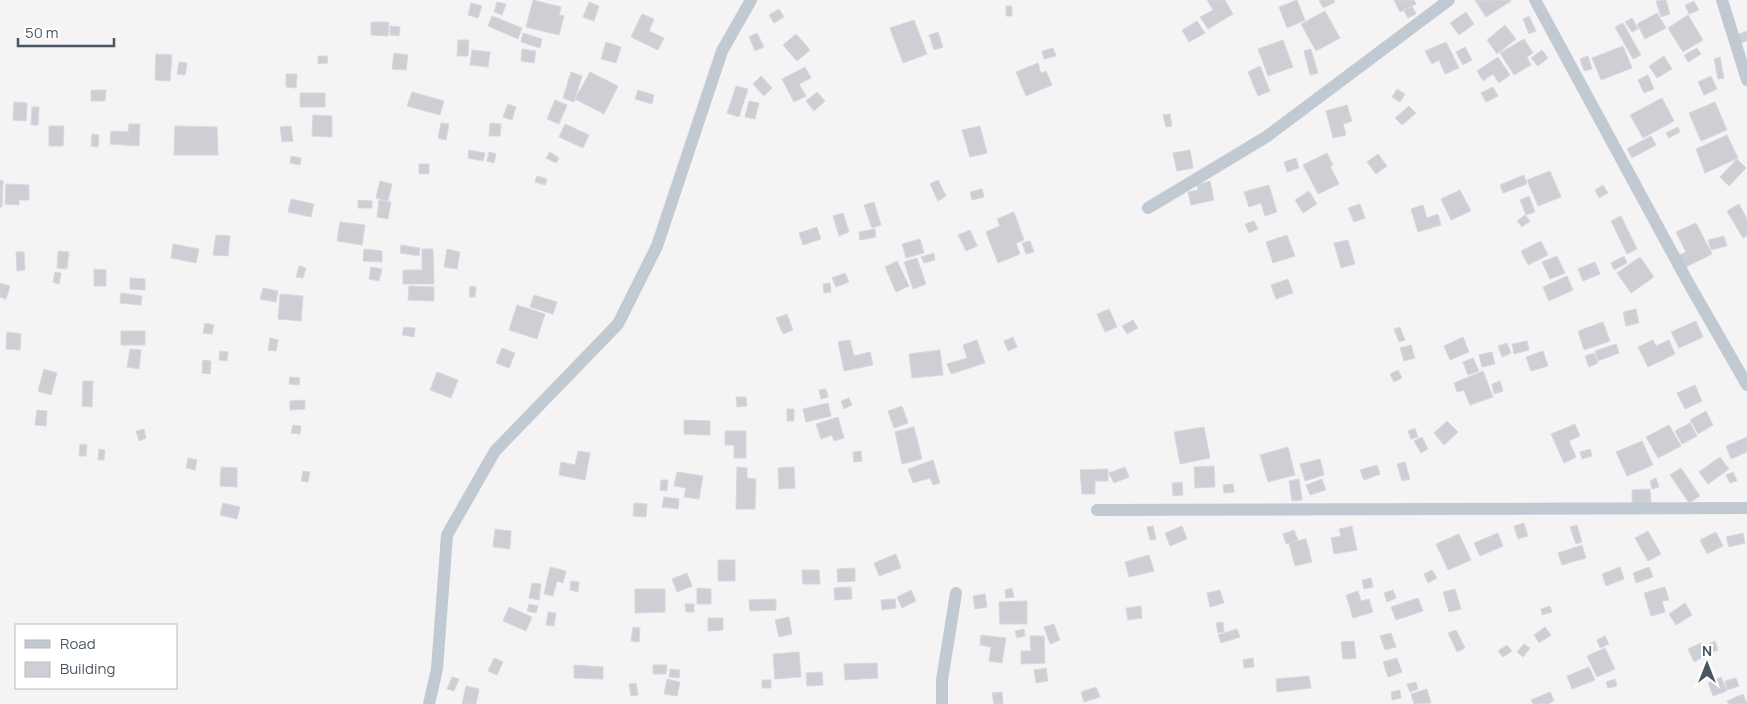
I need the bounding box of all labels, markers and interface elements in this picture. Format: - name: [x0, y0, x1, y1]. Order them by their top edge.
- scale bar: [18, 15, 114, 47]
- text: 50 m: [25, 22, 59, 43]
- legend: [15, 624, 178, 689]
- text: Road: [60, 633, 96, 654]
- north arrow: [1682, 639, 1732, 689]
- text: N: [1702, 641, 1712, 660]
- text: Building: [60, 658, 115, 679]

